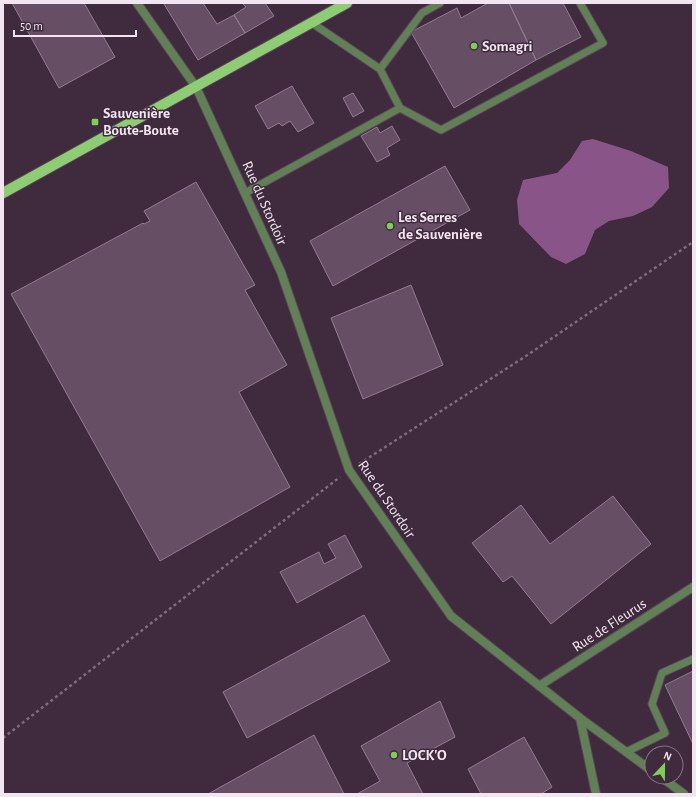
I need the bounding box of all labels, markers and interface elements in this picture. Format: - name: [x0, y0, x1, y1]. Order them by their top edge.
- scale bar: [14, 12, 136, 38]
- text: 50 m: [20, 20, 43, 32]
- place label: Somagri: [482, 39, 533, 54]
- marker: Somagri: [469, 41, 479, 51]
- place label: Sauvenière Boute-Boute: [103, 106, 179, 138]
- marker: Sauvenière Boute-Boute: [90, 117, 100, 127]
- street label: Rue du Stordoir: [239, 159, 290, 248]
- place label: Les Serres de Sauvenière: [398, 210, 482, 242]
- marker: Les Serres de Sauvenière: [385, 221, 395, 231]
- street label: Rue du Stordoir: [355, 458, 418, 541]
- street label: Rue de Fleurus: [570, 596, 649, 655]
- north arrow: [644, 745, 684, 785]
- place label: LOCK'O: [402, 748, 447, 763]
- marker: LOCK'O: [389, 750, 399, 760]
- text: N: [662, 750, 673, 763]

